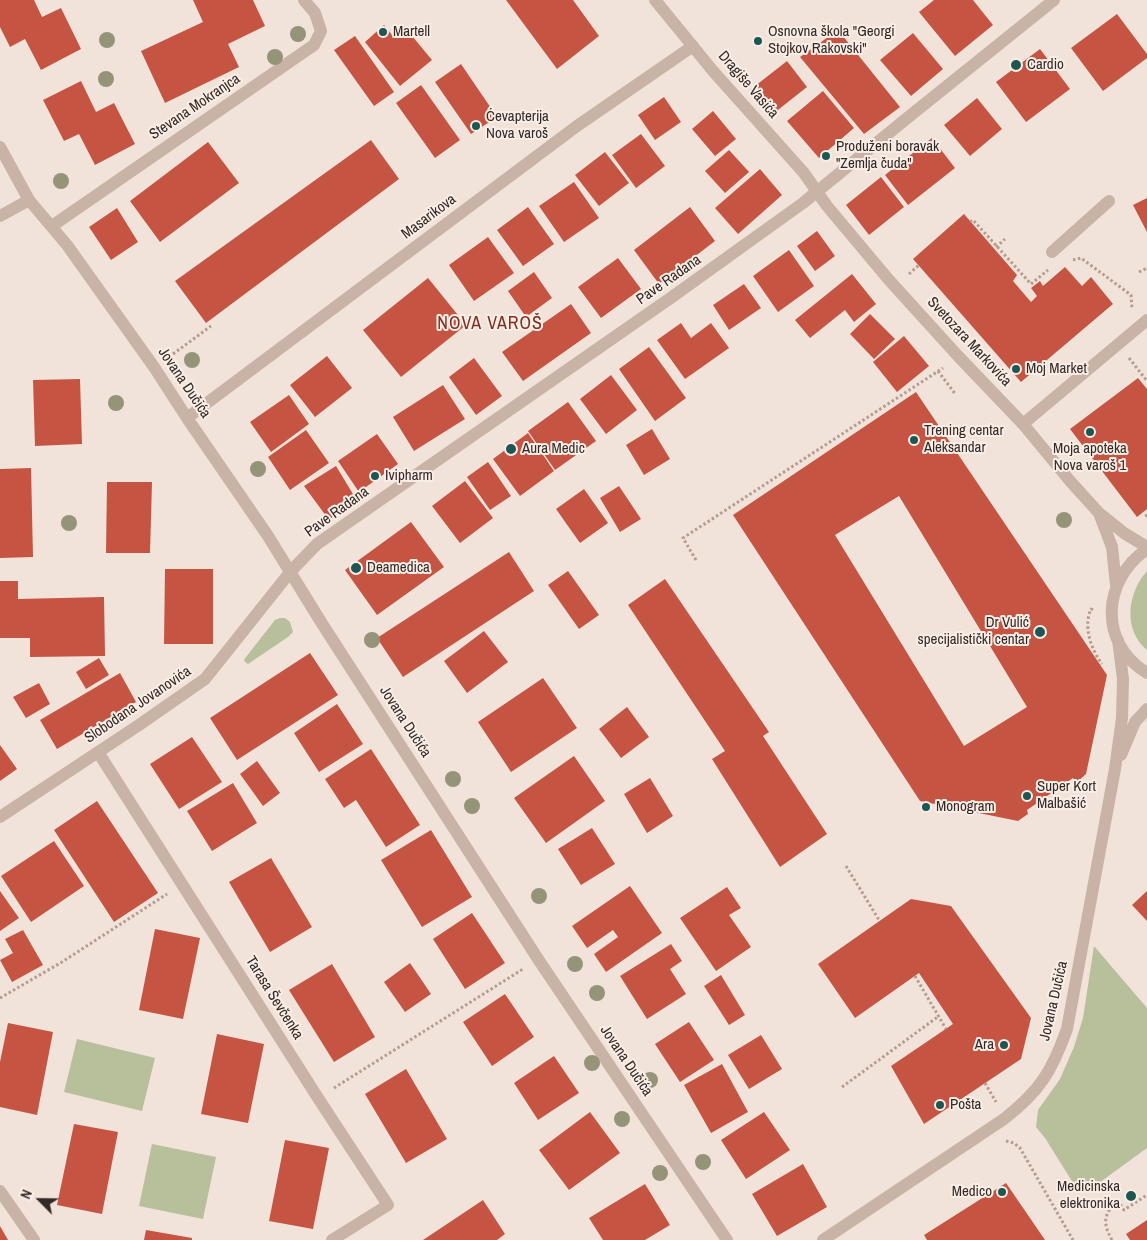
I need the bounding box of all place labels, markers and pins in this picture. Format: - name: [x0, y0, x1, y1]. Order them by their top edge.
- place label: Martell: [393, 23, 430, 41]
- place label: Osnovna škola "Georgi Stojkov Rakovski": [768, 23, 895, 58]
- marker: Martell: [377, 26, 389, 38]
- marker: Osnovna škola "Georgi Stojkov Rakovski": [752, 35, 764, 47]
- place label: Cardio: [1027, 56, 1064, 74]
- marker: Cardio: [1009, 58, 1023, 72]
- place label: Ćevapterija Nova varoš: [486, 108, 549, 143]
- marker: Ćevapterija Nova varoš: [470, 120, 482, 132]
- place label: Produženi boravak "Zemlja čuda": [836, 138, 939, 173]
- marker: Produženi boravak "Zemlja čuda": [820, 150, 832, 162]
- place label: Moj Market: [1026, 360, 1087, 378]
- marker: Moj Market: [1010, 363, 1022, 375]
- place label: Trening centar Aleksandar: [924, 422, 1004, 457]
- marker: Moja apoteka Nova varoš 1: [1084, 426, 1096, 438]
- marker: Trening centar Aleksandar: [908, 434, 920, 446]
- place label: Aura Medic: [522, 440, 585, 458]
- place label: Moja apoteka Nova varoš 1: [1053, 440, 1127, 475]
- marker: Aura Medic: [504, 442, 518, 456]
- place label: Ivipharm: [385, 467, 433, 485]
- marker: Ivipharm: [369, 470, 381, 482]
- place label: Deamedica: [367, 559, 430, 577]
- marker: Deamedica: [349, 561, 363, 575]
- place label: Dr Vulić specijalistički centar: [918, 614, 1029, 649]
- marker: Dr Vulić specijalistički centar: [1033, 625, 1047, 639]
- place label: Super Kort Malbašić: [1037, 778, 1096, 813]
- marker: Super Kort Malbašić: [1021, 790, 1033, 802]
- place label: Monogram: [936, 798, 995, 816]
- marker: Monogram: [920, 801, 932, 813]
- place label: Ara: [975, 1036, 994, 1054]
- marker: Ara: [998, 1039, 1010, 1051]
- place label: Pošta: [950, 1096, 981, 1114]
- marker: Pošta: [934, 1099, 946, 1111]
- place label: Medicinska elektronika: [1057, 1178, 1120, 1213]
- place label: Medico: [952, 1183, 992, 1201]
- marker: Medico: [996, 1186, 1008, 1198]
- marker: Medicinska elektronika: [1124, 1189, 1138, 1203]

